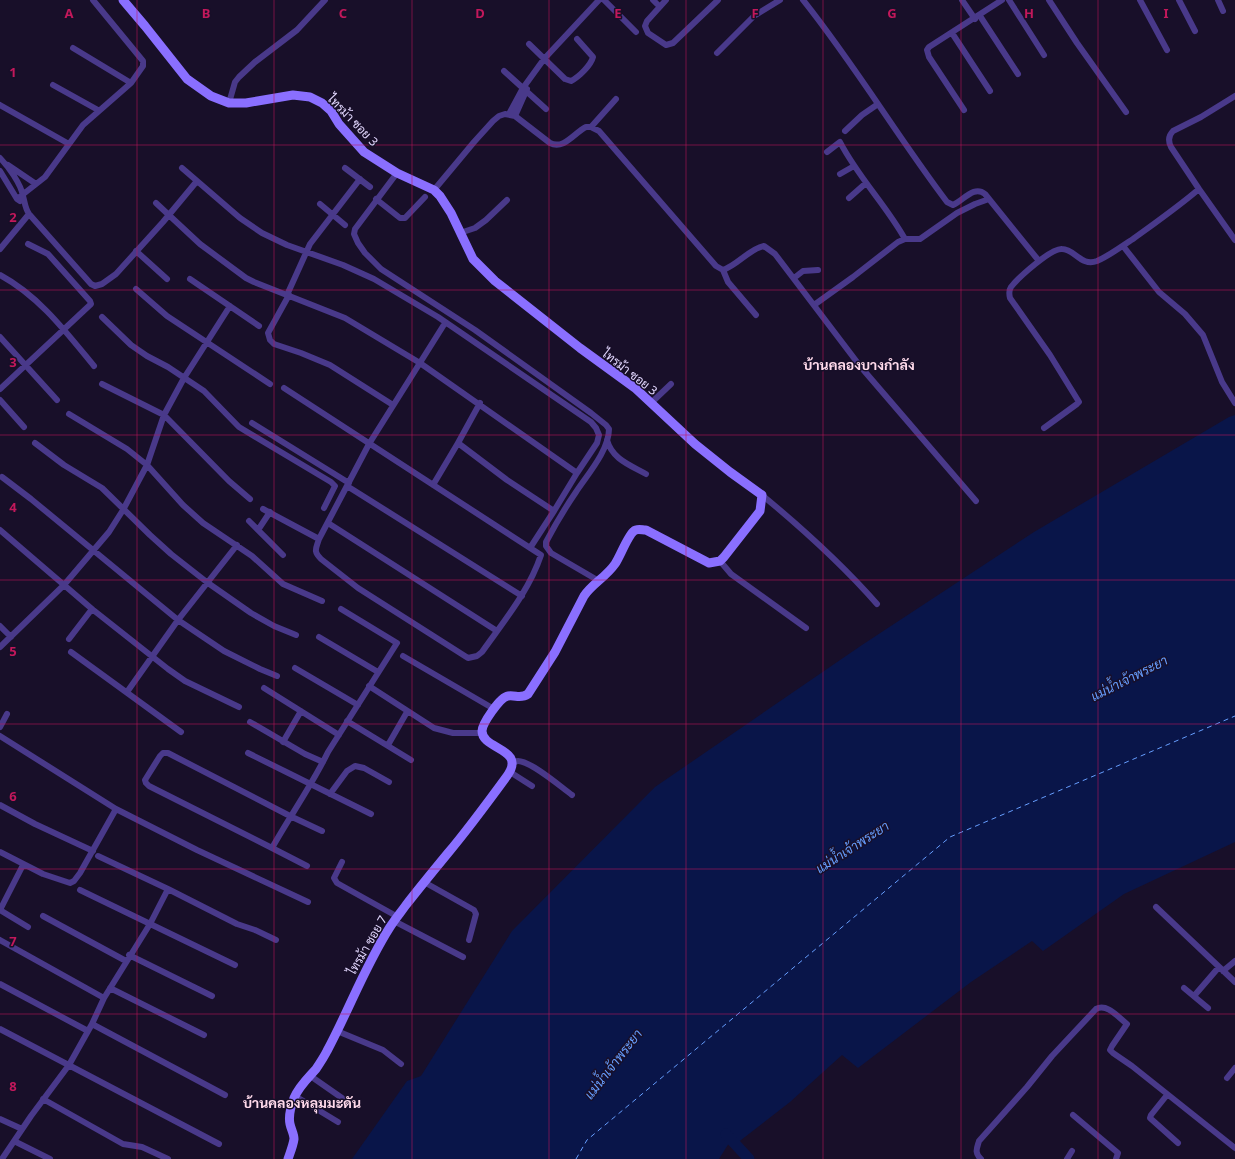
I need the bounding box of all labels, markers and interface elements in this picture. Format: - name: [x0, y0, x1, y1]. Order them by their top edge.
- text: A: [65, 4, 74, 22]
- text: B: [202, 4, 210, 22]
- text: C: [339, 4, 347, 22]
- text: D: [475, 4, 485, 22]
- text: E: [614, 4, 622, 22]
- text: F: [751, 4, 759, 22]
- text: G: [887, 4, 897, 22]
- text: H: [1024, 4, 1034, 22]
- text: I: [1163, 4, 1169, 22]
- text: 1: [9, 63, 17, 81]
- street label: ไทรม้า ซอย 3: [323, 90, 382, 150]
- text: 2: [9, 208, 17, 226]
- street label: ไทรม้า ซอย 3: [598, 344, 661, 399]
- text: 3: [9, 353, 17, 371]
- district label: บ้านคลองบางกำลัง: [803, 355, 915, 374]
- text: 4: [9, 498, 17, 516]
- text: 5: [9, 642, 17, 660]
- water label: แม่น้ำเจ้าพระยา: [1086, 648, 1171, 705]
- text: 6: [9, 787, 17, 805]
- water label: แม่น้ำเจ้าพระยา: [810, 814, 892, 877]
- street label: ไทรม้า ซอย 7: [343, 912, 391, 979]
- text: 7: [9, 932, 17, 950]
- water label: แม่น้ำเจ้าพระยา: [578, 1024, 646, 1103]
- text: 8: [9, 1077, 17, 1095]
- district label: บ้านคลองหลุมมะดัน: [243, 1093, 361, 1114]

